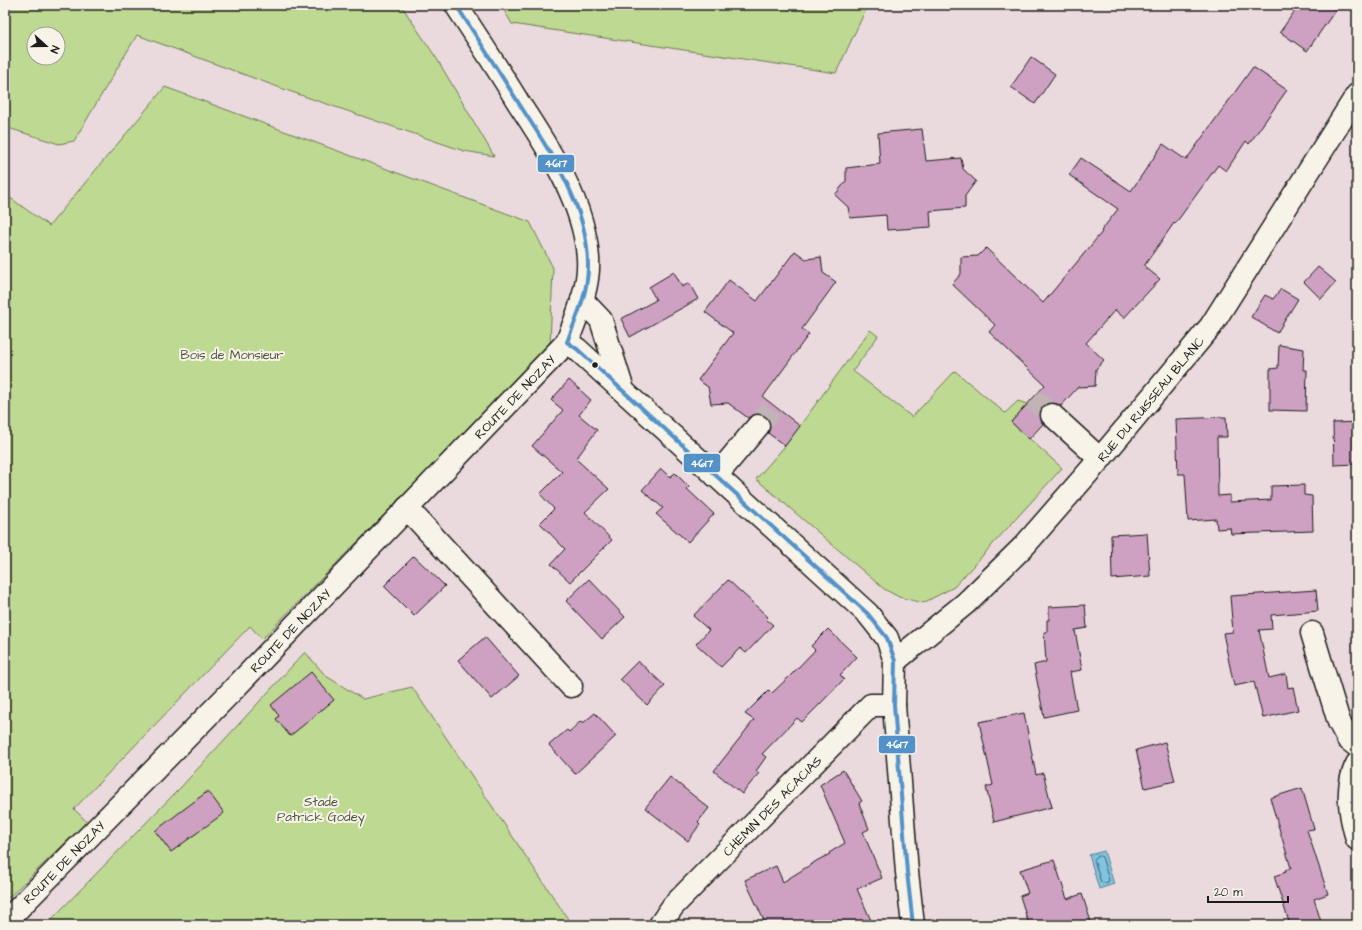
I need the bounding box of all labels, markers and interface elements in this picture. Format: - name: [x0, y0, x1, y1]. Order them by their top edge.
- north arrow: [26, 26, 66, 66]
- text: N: [47, 43, 63, 55]
- line badge: 4617: [537, 154, 575, 173]
- text: 4617: [545, 156, 568, 171]
- street label: RUE DU RUISSEAU BLANC: [1093, 333, 1209, 466]
- park label: Bois de Monsieur: [180, 346, 284, 364]
- street label: ROUTE DE NOZAY: [471, 351, 560, 443]
- unlabelled marker: [590, 360, 600, 370]
- line badge: 4617: [683, 453, 721, 473]
- text: 4617: [691, 456, 714, 471]
- street label: ROUTE DE NOZAY: [246, 585, 336, 677]
- line badge: 4617: [878, 735, 916, 754]
- text: 4617: [886, 737, 909, 752]
- street label: CHEMIN DES ACACIAS: [719, 752, 826, 860]
- park label: Stade Patrick Godey: [277, 793, 365, 827]
- street label: ROUTE DE NOZAY: [20, 817, 110, 908]
- scale bar: [1208, 878, 1288, 904]
- text: 20 m: [1214, 884, 1243, 901]

